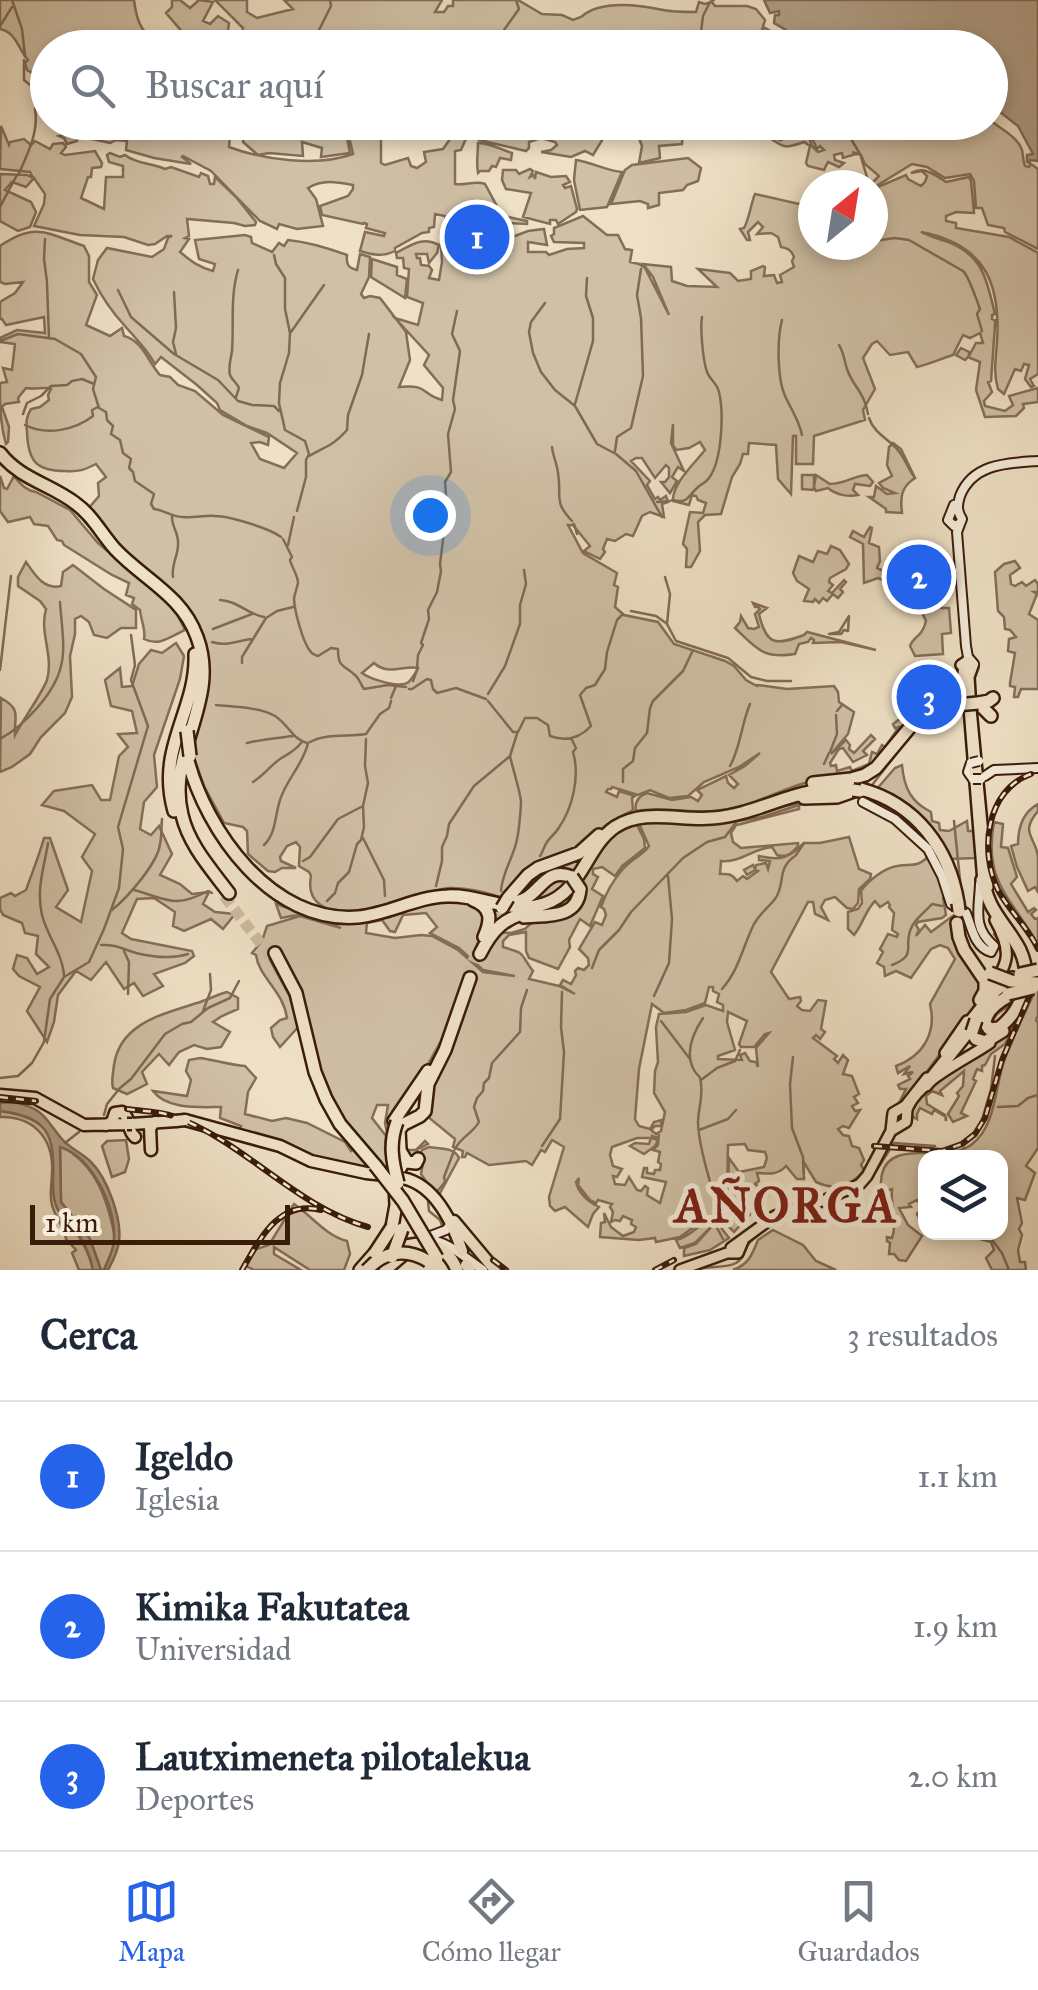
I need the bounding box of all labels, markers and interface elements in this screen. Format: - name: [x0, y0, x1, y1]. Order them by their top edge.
- search box: [30, 30, 1008, 140]
- icon: search: [65, 58, 120, 113]
- text: Buscar aquí: [145, 62, 324, 108]
- north arrow: [798, 170, 888, 260]
- pin: 1: [444, 200, 510, 274]
- your location: [405, 490, 456, 541]
- pin: 2: [886, 540, 952, 614]
- pin: 3: [896, 660, 962, 734]
- map controls: [918, 1150, 1008, 1240]
- button: layers: [918, 1150, 1008, 1240]
- district label: AÑORGA: [672, 1176, 899, 1235]
- scale bar: [30, 1200, 290, 1244]
- text: 1 km: [45, 1205, 99, 1240]
- text: Cerca: [40, 1309, 137, 1361]
- text: 3 resultados: [847, 1316, 998, 1355]
- text: Igeldo: [135, 1434, 233, 1480]
- text: 1: [66, 1457, 79, 1496]
- text: 1.1 km: [917, 1457, 998, 1496]
- text: Iglesia: [135, 1480, 219, 1519]
- text: Kimika Fakutatea: [135, 1584, 409, 1630]
- text: 2: [65, 1607, 80, 1646]
- text: 1.9 km: [913, 1607, 998, 1646]
- text: Universidad: [135, 1630, 292, 1669]
- text: Lautximeneta pilotalekua: [135, 1734, 530, 1780]
- text: 3: [66, 1757, 79, 1796]
- text: 2.0 km: [908, 1757, 998, 1796]
- text: Deportes: [135, 1780, 254, 1819]
- tab: Mapa: [118, 1874, 185, 1969]
- tab: Cómo llegar: [422, 1874, 561, 1969]
- tab: Guardados: [798, 1874, 920, 1969]

